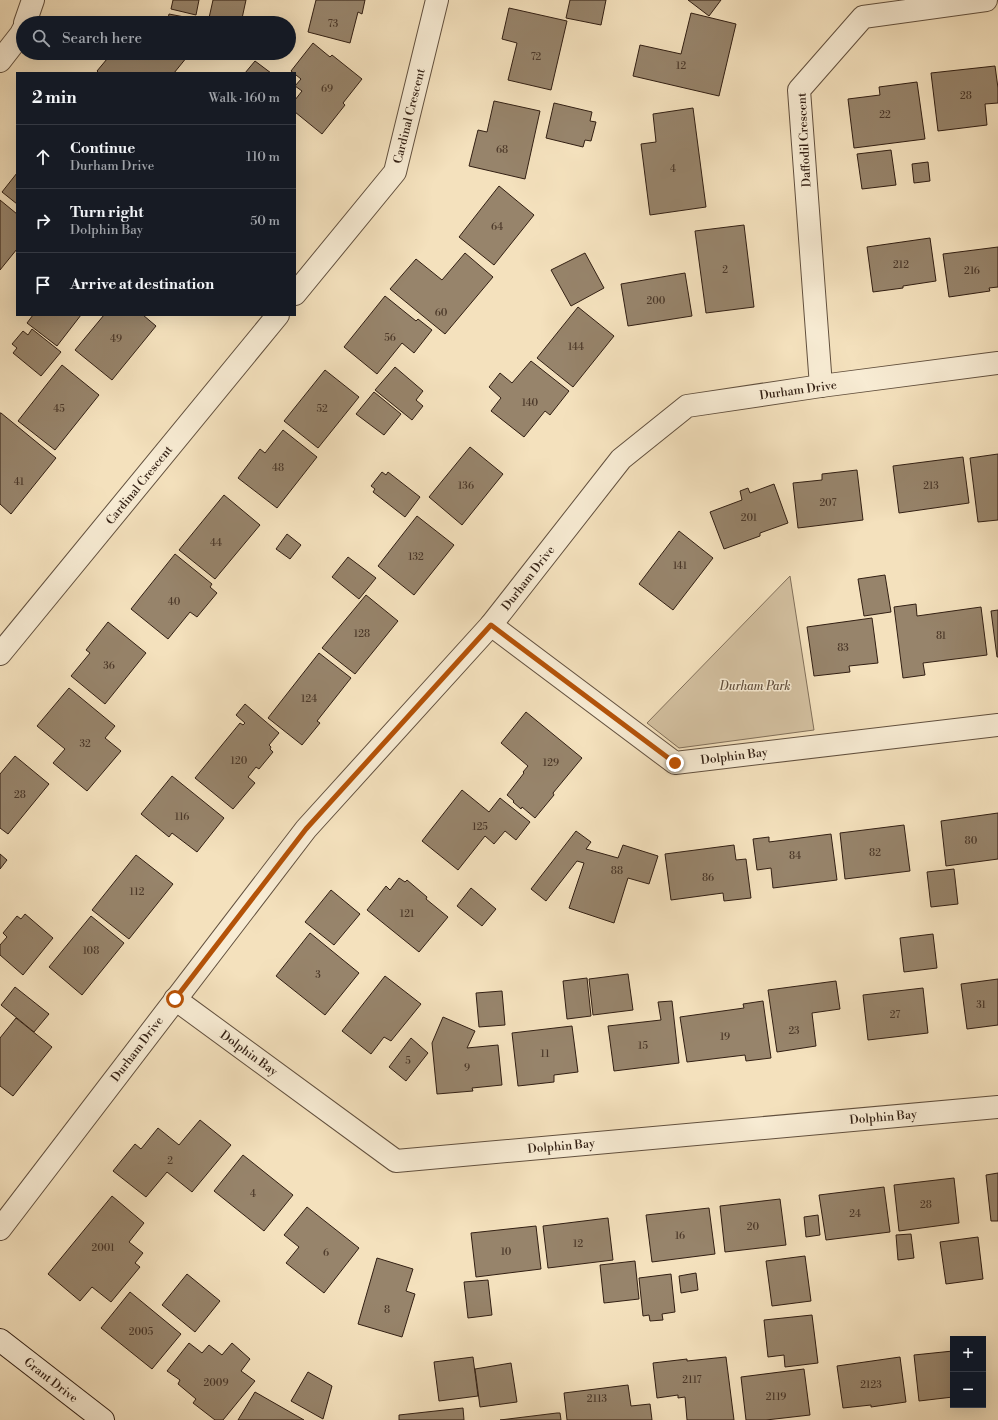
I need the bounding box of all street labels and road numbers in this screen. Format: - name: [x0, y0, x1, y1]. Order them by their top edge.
- street label: Cardinal Crescent: [390, 66, 429, 165]
- street label: Daffodil Crescent: [794, 92, 814, 188]
- street label: Durham Drive: [758, 378, 838, 403]
- street label: Cardinal Crescent: [103, 442, 176, 528]
- street label: Durham Drive: [498, 543, 558, 614]
- street label: Dolphin Bay: [700, 745, 769, 768]
- street label: Durham Drive: [108, 1014, 167, 1085]
- street label: Dolphin Bay: [217, 1027, 281, 1079]
- street label: Dolphin Bay: [849, 1107, 917, 1128]
- street label: Dolphin Bay: [527, 1136, 595, 1157]
- street label: Grant Drive: [21, 1355, 81, 1406]

